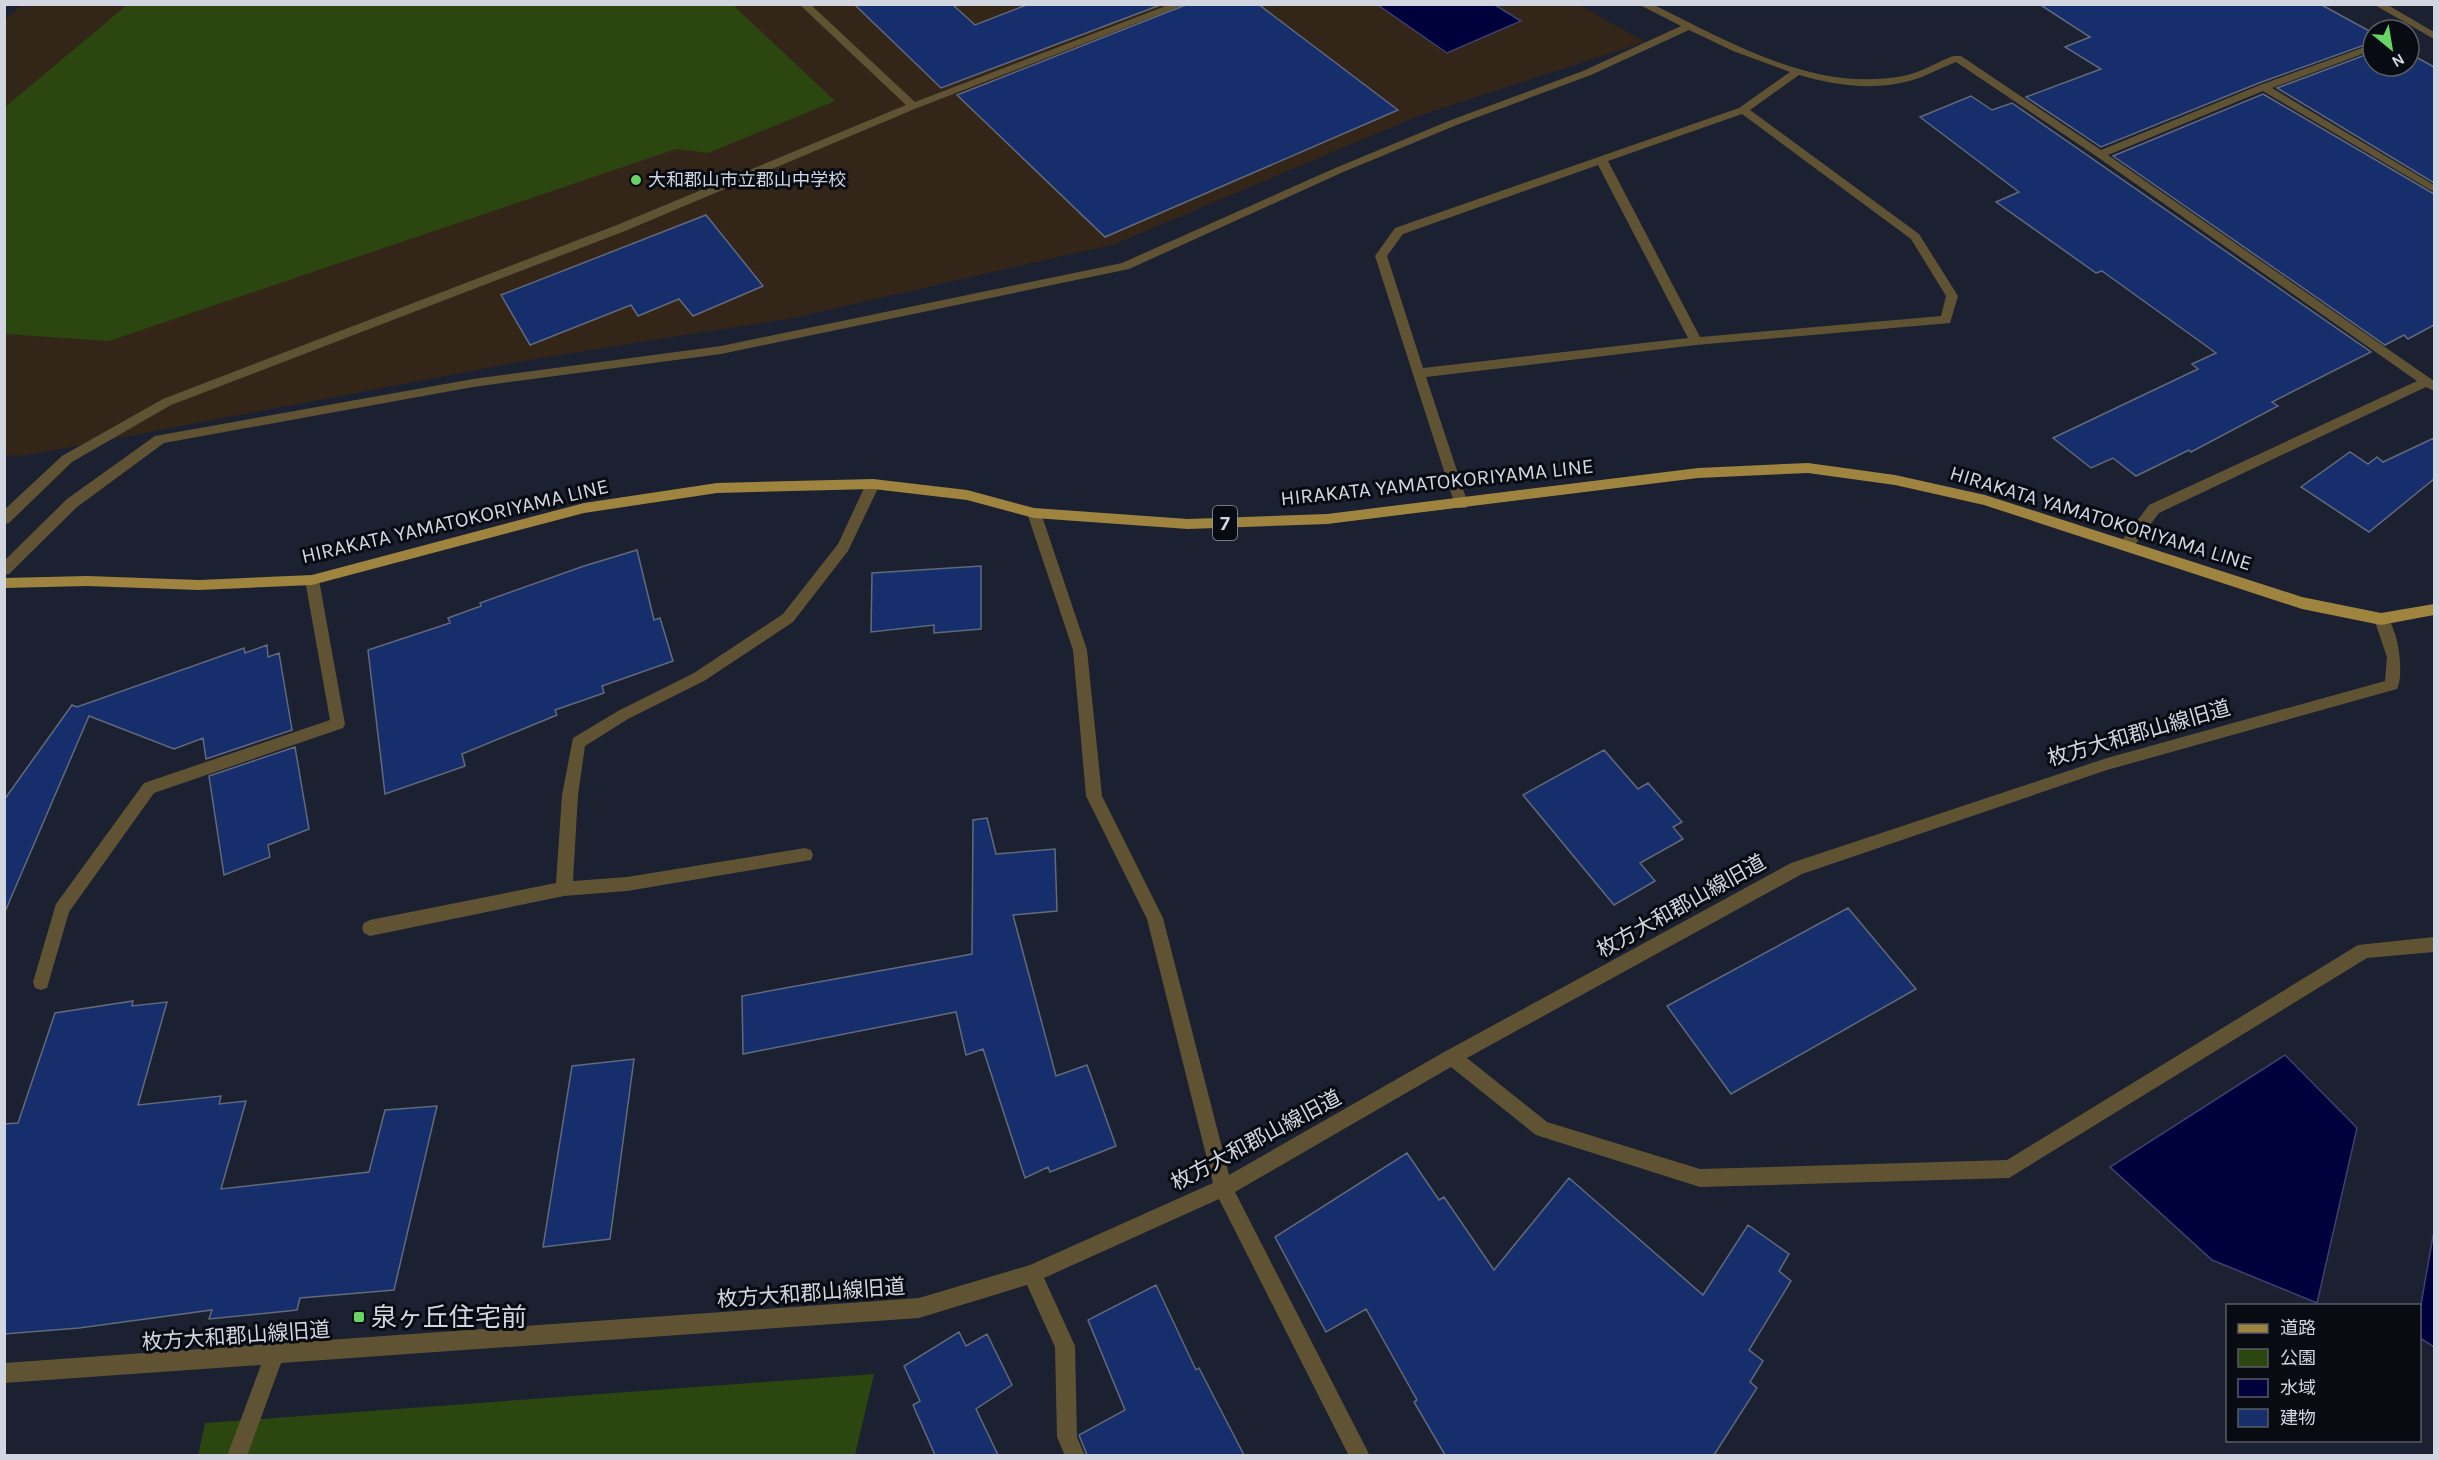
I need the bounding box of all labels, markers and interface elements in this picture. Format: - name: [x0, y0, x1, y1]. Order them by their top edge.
- north arrow: [2361, 18, 2421, 78]
- text: N: [2389, 49, 2408, 72]
- place label: 大和郡山市立郡山中学校: [648, 169, 846, 191]
- marker: 大和郡山市立郡山中学校: [629, 173, 643, 187]
- street label: HIRAKATA YAMATOKORIYAMA LINE: [1279, 454, 1595, 510]
- street label: HIRAKATA YAMATOKORIYAMA LINE: [1947, 461, 2255, 575]
- street label: HIRAKATA YAMATOKORIYAMA LINE: [299, 474, 611, 568]
- road number: 7: [1213, 506, 1237, 540]
- street label: 枚方大和郡山線旧道: [2045, 695, 2233, 771]
- street label: 枚方大和郡山線旧道: [1593, 850, 1769, 962]
- street label: 枚方大和郡山線旧道: [1167, 1085, 1345, 1195]
- street label: 枚方大和郡山線旧道: [716, 1274, 906, 1312]
- place label: 泉ヶ丘住宅前: [371, 1302, 527, 1333]
- legend: [2226, 1304, 2421, 1442]
- marker: 泉ヶ丘住宅前: [352, 1310, 366, 1324]
- street label: 枚方大和郡山線旧道: [141, 1317, 331, 1355]
- text: 道路: [2280, 1317, 2316, 1339]
- text: 公園: [2280, 1347, 2316, 1369]
- text: 水域: [2280, 1377, 2316, 1399]
- text: 建物: [2280, 1407, 2316, 1429]

